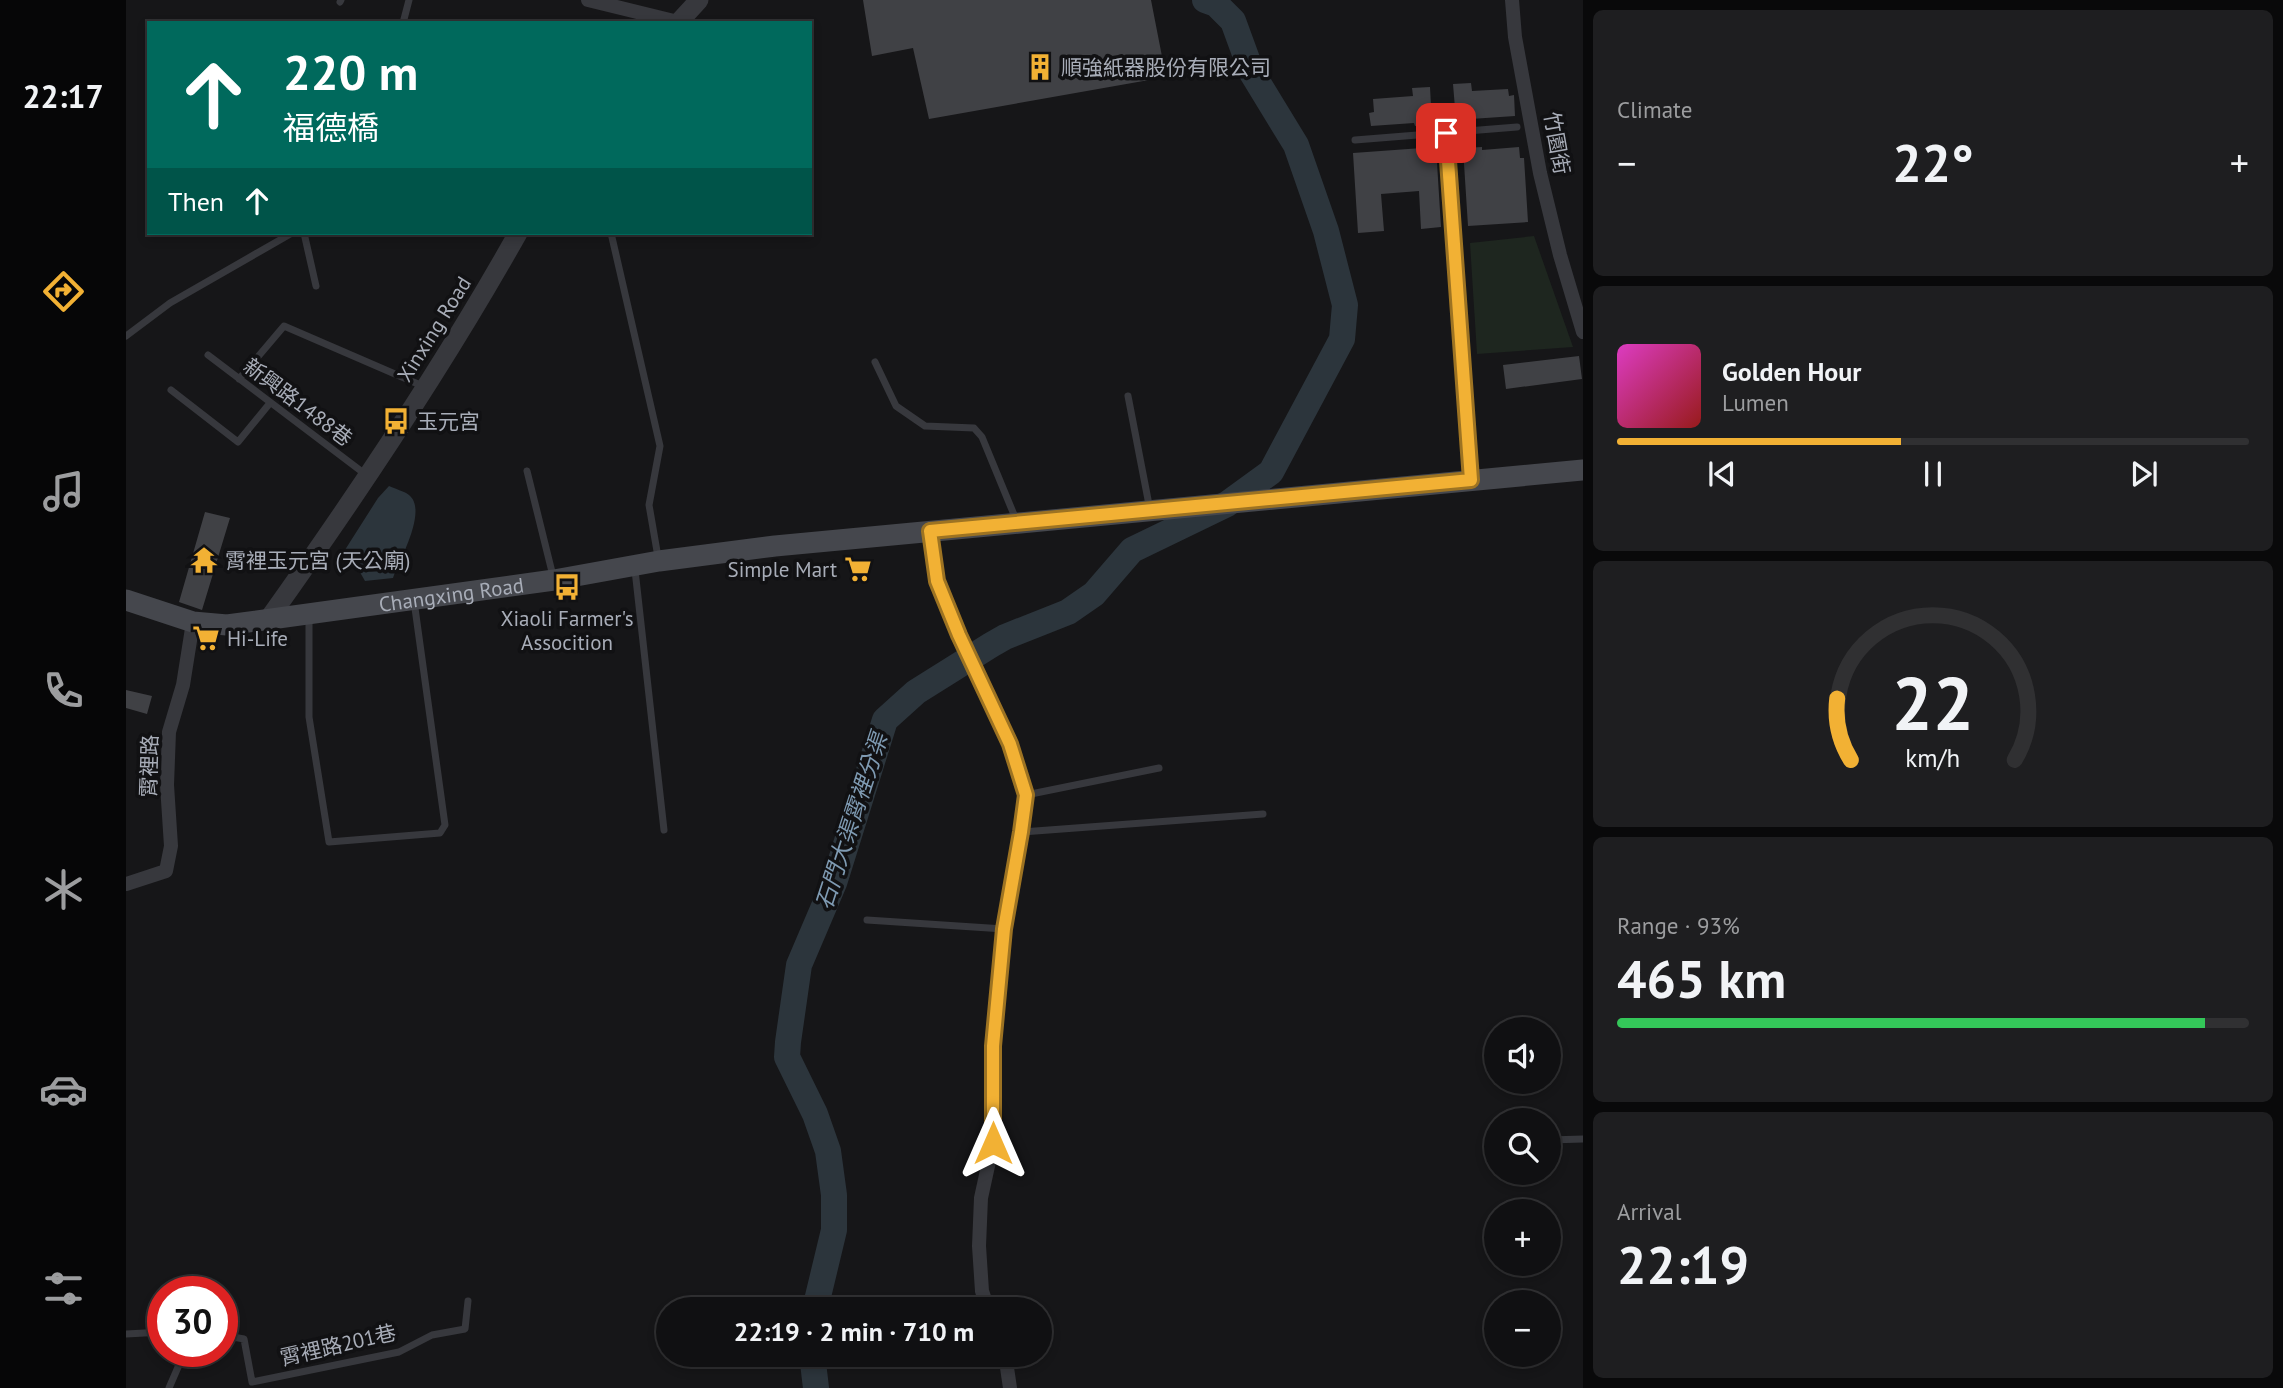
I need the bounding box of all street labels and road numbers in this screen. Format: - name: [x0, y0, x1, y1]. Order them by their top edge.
- street label: 竹園街: [1538, 110, 1576, 176]
- street label: Xinxing Road: [391, 271, 477, 387]
- street label: 新興路1488巷: [238, 352, 358, 452]
- street label: Changxing Road: [377, 571, 525, 617]
- street label: 霄裡路: [134, 734, 164, 798]
- street label: 霄裡路201巷: [277, 1319, 399, 1371]

